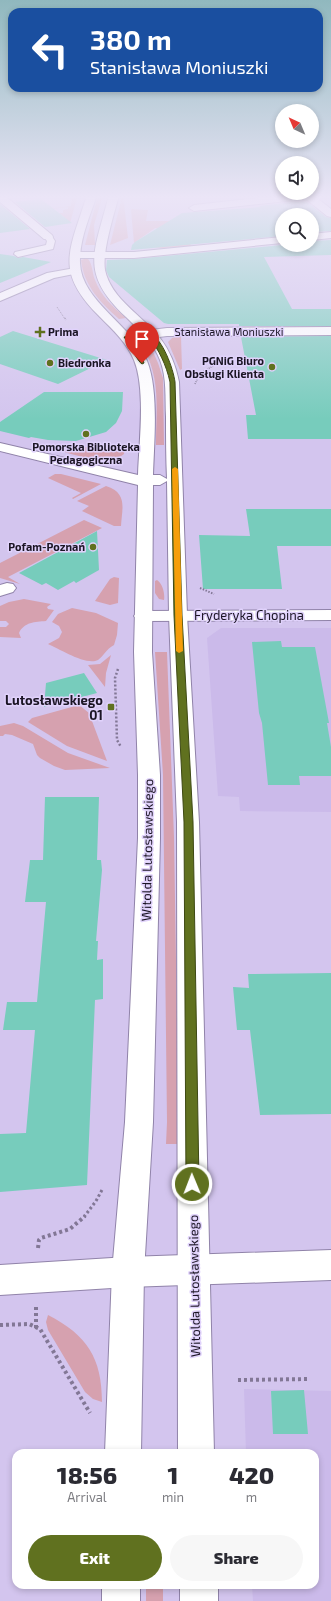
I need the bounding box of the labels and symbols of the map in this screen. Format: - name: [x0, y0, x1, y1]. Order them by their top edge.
- north arrow: [275, 104, 319, 148]
- pin: [125, 322, 159, 363]
- place label: Prima: [48, 325, 79, 338]
- street label: Stanisława Moniuszki: [174, 325, 284, 338]
- marker: Prima: [35, 327, 45, 337]
- place label: PGNiG Biuro Obsługi Klienta: [185, 354, 265, 380]
- place label: Biedronka: [58, 356, 111, 369]
- marker: Biedronka: [45, 358, 55, 368]
- marker: PGNiG Biuro Obsługi Klienta: [267, 362, 277, 372]
- marker: Pomorska Biblioteka Pedagogiczna: [81, 429, 91, 439]
- place label: Pomorska Biblioteka Pedagogiczna: [32, 440, 140, 466]
- place label: Pofam-Poznań: [8, 540, 85, 553]
- marker: Pofam-Poznań: [88, 542, 98, 552]
- street label: Fryderyka Chopina: [194, 607, 304, 623]
- place label: Lutosławskiego 01: [5, 692, 103, 723]
- marker: Lutosławskiego 01: [106, 702, 116, 712]
- street label: Witolda Lutosławskiego: [138, 779, 156, 921]
- position arrow: [171, 1163, 213, 1205]
- street label: Witolda Lutosławskiego: [185, 1215, 203, 1357]

